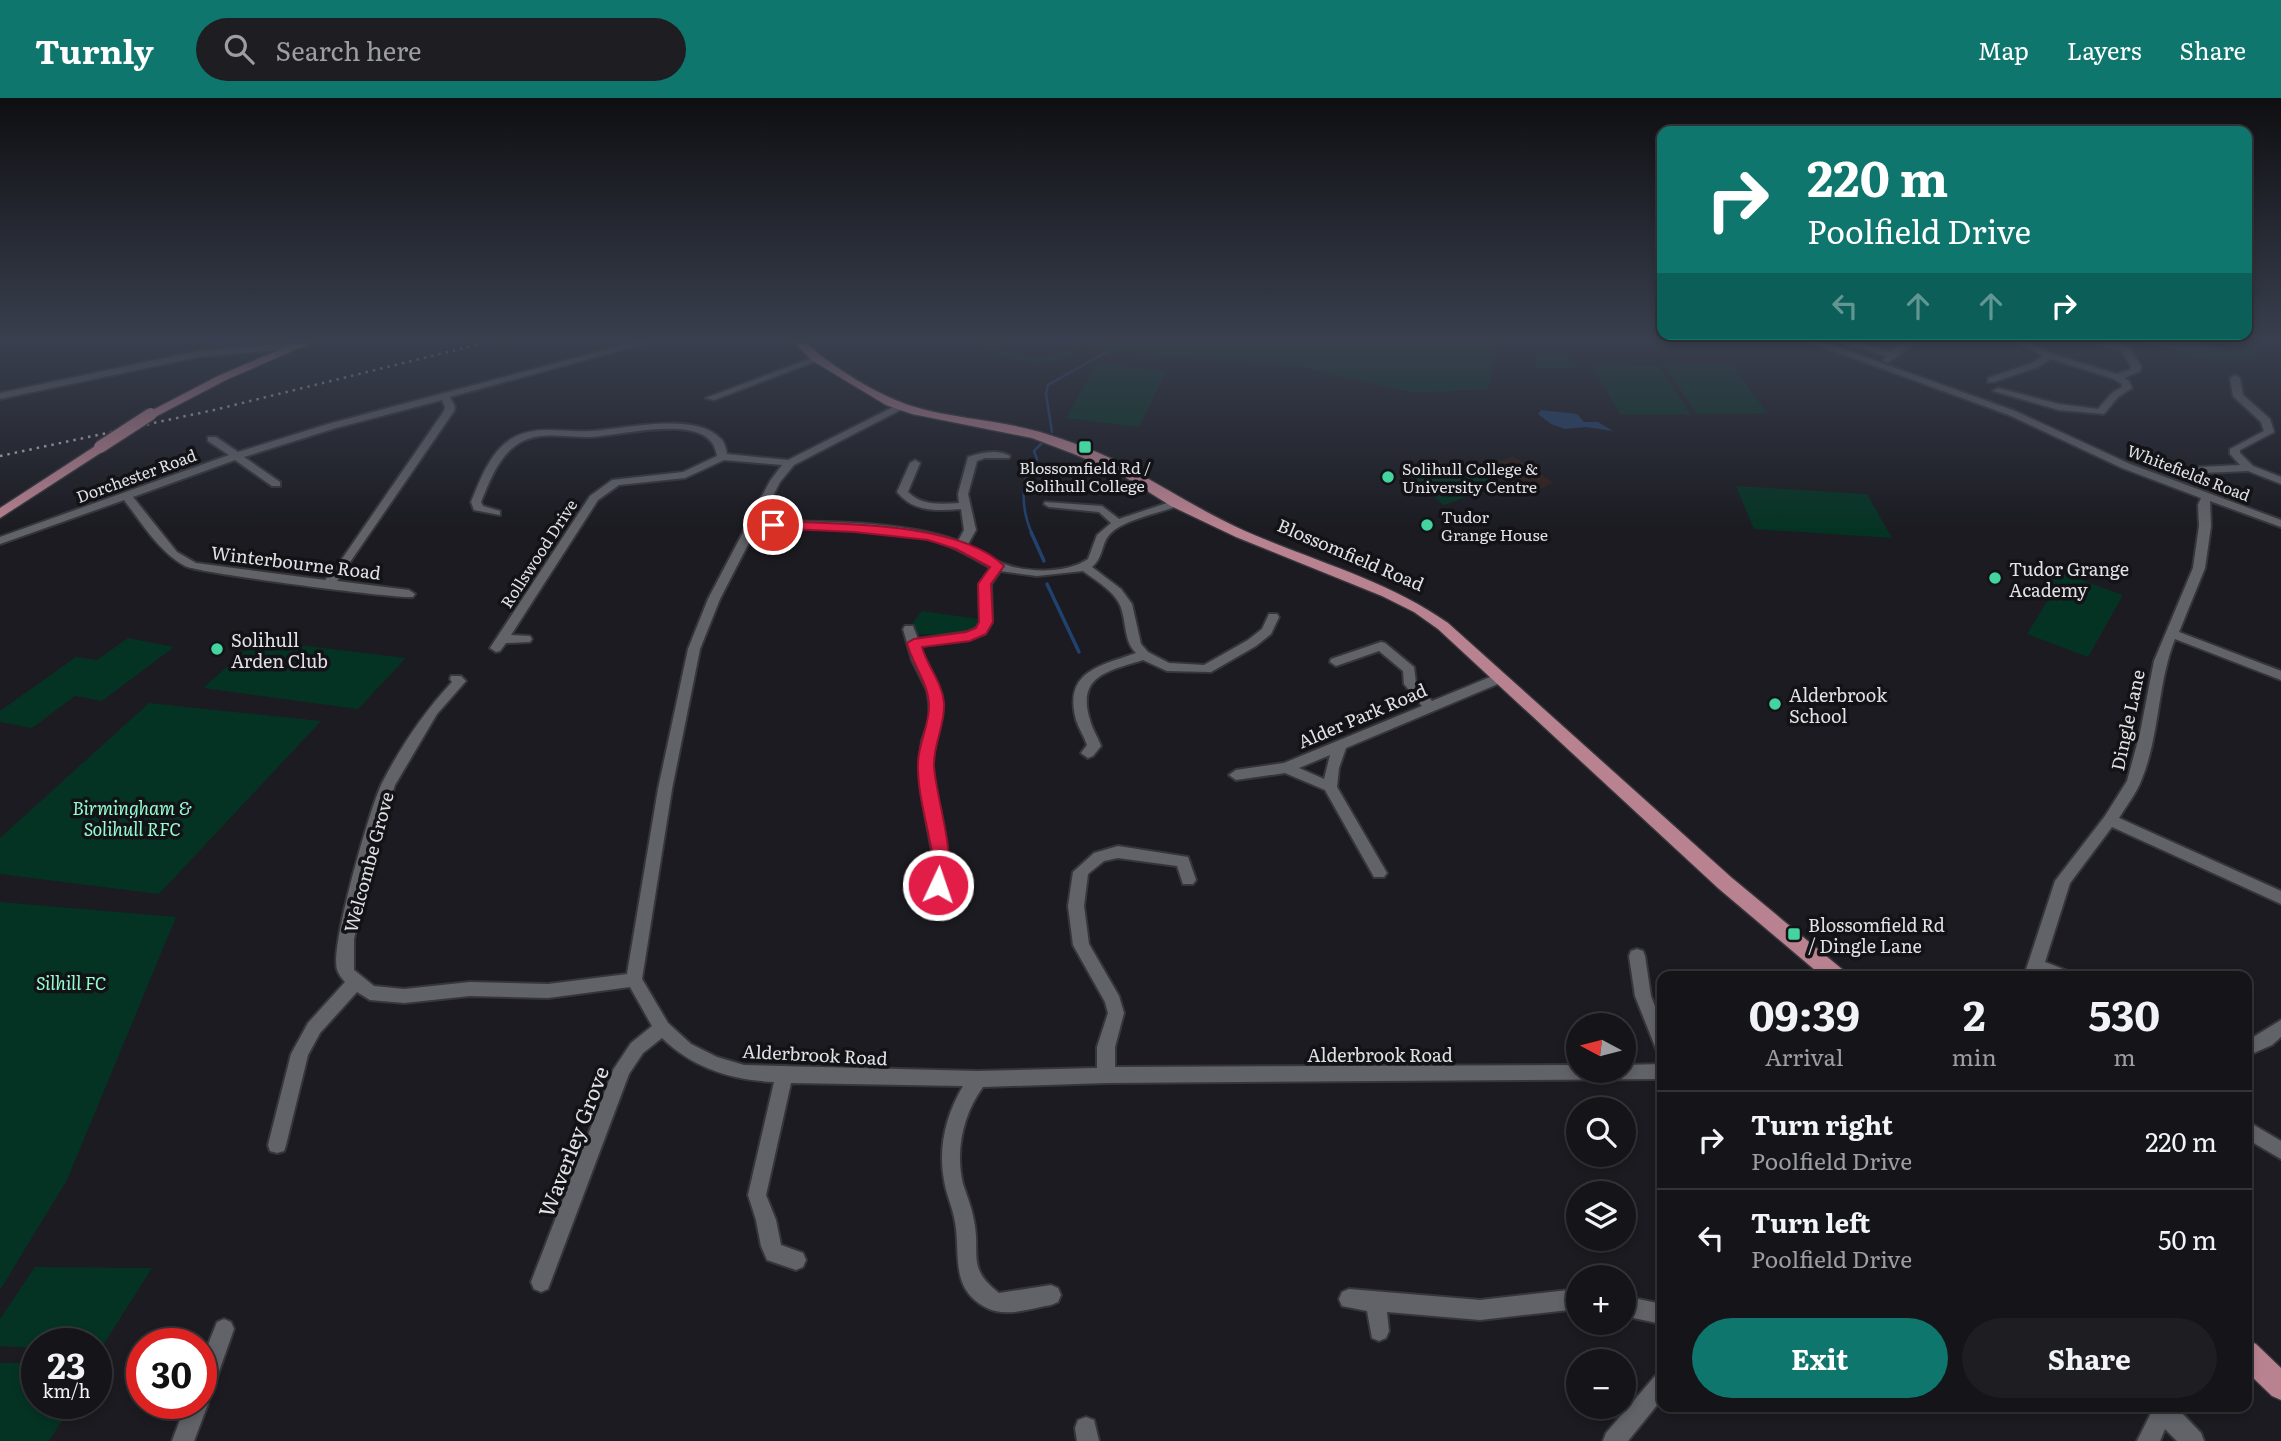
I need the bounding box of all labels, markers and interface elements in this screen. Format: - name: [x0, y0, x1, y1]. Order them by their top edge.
- search box: [196, 18, 686, 81]
- text: Turnly: [35, 25, 154, 74]
- icon: search: [220, 30, 258, 68]
- text: Search here: [276, 30, 421, 69]
- text: Map: [1978, 32, 2029, 67]
- text: Layers: [2067, 32, 2141, 67]
- text: Share: [2179, 32, 2246, 67]
- text: 220 m: [1807, 139, 1948, 212]
- icon: right: [1692, 154, 1783, 245]
- text: Poolfield Drive: [1807, 206, 2031, 254]
- icon: left: [1826, 287, 1864, 325]
- icon: ahead: [1899, 287, 1937, 325]
- icon: ahead: [1972, 287, 2010, 325]
- icon: right: [2045, 287, 2083, 325]
- street label: Whitefields Road: [2124, 437, 2254, 507]
- marker: Blossomfield Rd / Solihull College: [1077, 439, 1093, 455]
- street label: Dorchester Road: [72, 442, 200, 508]
- place label: Blossomfield Rd / Solihull College: [1019, 455, 1151, 497]
- place label: Solihull College & University Centre: [1402, 456, 1538, 498]
- marker: Solihull College & University Centre: [1380, 469, 1396, 485]
- street label: Rollswood Drive: [494, 494, 582, 612]
- pin: [743, 495, 803, 555]
- place label: Tudor Grange House: [1441, 504, 1548, 546]
- icon: arrive: [754, 506, 792, 544]
- street label: Blossomfield Road: [1274, 511, 1428, 597]
- marker: Tudor Grange House: [1419, 517, 1435, 533]
- street label: Winterbourne Road: [210, 538, 382, 586]
- place label: Tudor Grange Academy: [2009, 555, 2129, 603]
- marker: Tudor Grange Academy: [1987, 570, 2003, 586]
- place label: Solihull Arden Club: [231, 626, 328, 674]
- marker: Solihull Arden Club: [209, 641, 225, 657]
- street label: Dingle Lane: [2103, 667, 2151, 773]
- street label: Alder Park Road: [1293, 676, 1431, 754]
- place label: Alderbrook School: [1789, 681, 1888, 729]
- marker: Alderbrook School: [1767, 696, 1783, 712]
- street label: Welcombe Grove: [336, 789, 400, 935]
- park label: Birmingham & Solihull RFC: [72, 794, 192, 842]
- position arrow: [901, 848, 975, 922]
- place label: Blossomfield Rd / Dingle Lane: [1808, 911, 1945, 959]
- marker: Blossomfield Rd / Dingle Lane: [1786, 926, 1802, 942]
- park label: Silhill FC: [36, 969, 106, 996]
- text: 09:39: [1749, 982, 1860, 1044]
- text: 2: [1963, 982, 1985, 1044]
- text: 530: [2089, 982, 2160, 1044]
- north arrow: [1566, 1013, 1636, 1083]
- map controls: [1566, 1013, 1636, 1419]
- street label: Alderbrook Road: [742, 1037, 888, 1071]
- text: Arrival: [1765, 1039, 1844, 1073]
- text: min: [1952, 1039, 1997, 1073]
- text: m: [2113, 1039, 2136, 1073]
- street label: Alderbrook Road: [1307, 1041, 1453, 1068]
- street label: Waverley Grove: [529, 1061, 615, 1221]
- button: search: [1566, 1097, 1636, 1167]
- text: Turn right: [1751, 1104, 1893, 1143]
- icon: right: [1692, 1121, 1730, 1159]
- text: 220 m: [2145, 1121, 2217, 1160]
- text: Poolfield Drive: [1751, 1143, 1912, 1177]
- button: layers: [1566, 1181, 1636, 1251]
- text: Turn left: [1751, 1202, 1870, 1241]
- icon: left: [1692, 1219, 1730, 1257]
- text: 50 m: [2158, 1219, 2217, 1258]
- text: Poolfield Drive: [1751, 1241, 1912, 1275]
- button: +: [1566, 1265, 1636, 1335]
- button: Exit: [1692, 1318, 1948, 1398]
- button: Share: [1962, 1318, 2217, 1398]
- speed limit sign: 30: [126, 1328, 217, 1419]
- text: 23: [47, 1338, 86, 1390]
- button: −: [1566, 1349, 1636, 1419]
- text: km/h: [43, 1377, 90, 1404]

